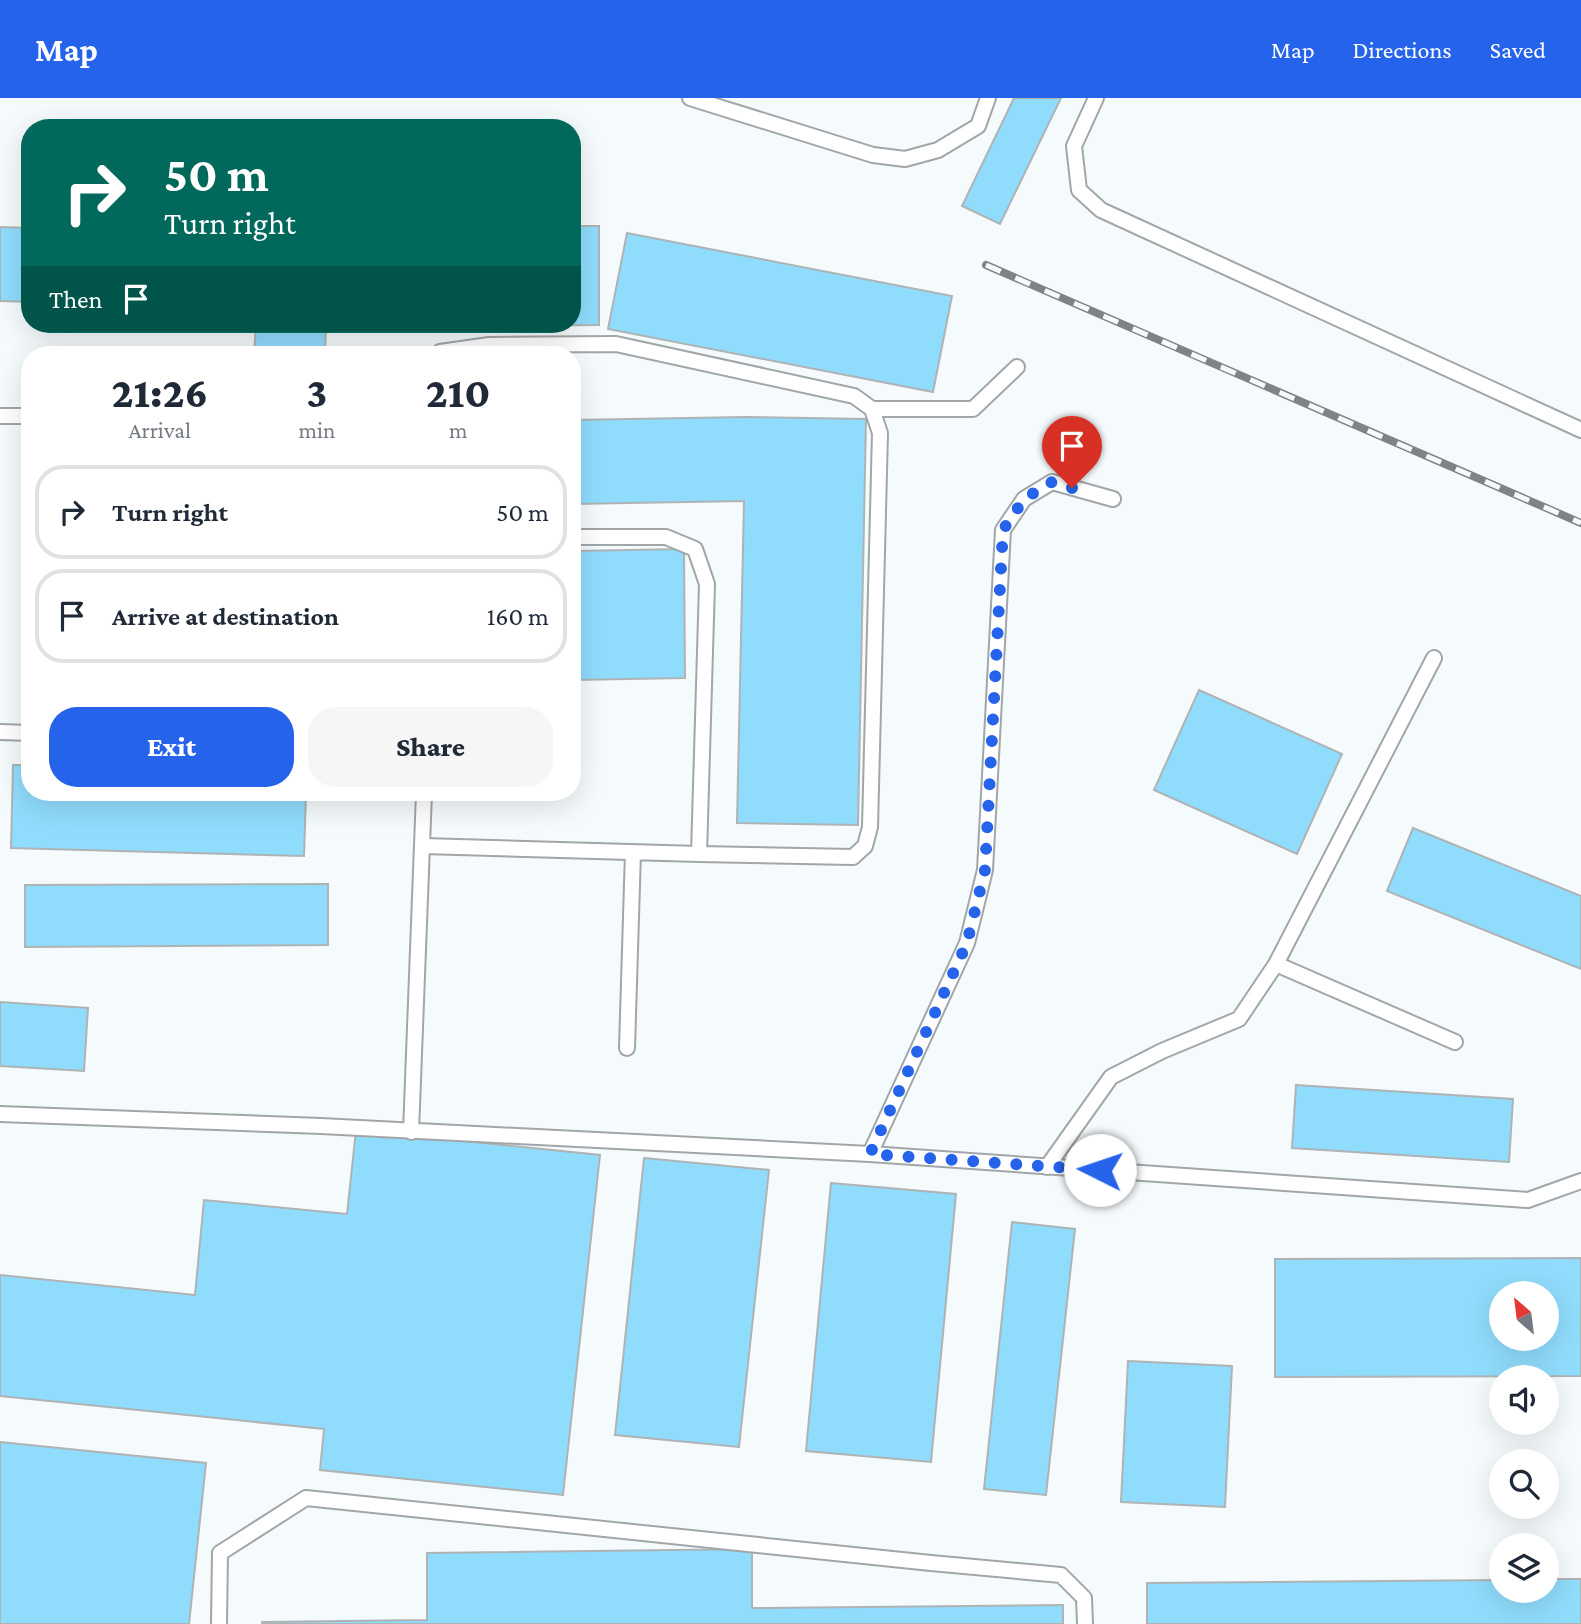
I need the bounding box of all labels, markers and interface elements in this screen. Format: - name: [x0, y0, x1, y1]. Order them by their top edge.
- text: Map: [35, 31, 98, 68]
- text: Map: [1271, 36, 1315, 63]
- text: Directions: [1353, 36, 1452, 63]
- text: Saved: [1490, 36, 1546, 63]
- icon: right: [49, 147, 140, 238]
- text: 50 m: [164, 147, 269, 202]
- text: Turn right: [164, 205, 296, 241]
- icon: arrive: [117, 280, 155, 318]
- text: Then: [49, 285, 103, 314]
- text: 21:26: [112, 369, 208, 416]
- text: 3: [307, 369, 327, 416]
- text: 210: [426, 369, 490, 416]
- pin: [1042, 416, 1102, 488]
- text: Arrival: [128, 417, 191, 443]
- text: min: [298, 417, 335, 443]
- text: m: [449, 417, 467, 443]
- icon: arrive: [1053, 427, 1091, 465]
- icon: right: [53, 493, 91, 531]
- text: Turn right: [112, 498, 228, 527]
- text: 50 m: [496, 498, 549, 527]
- icon: arrive: [53, 597, 91, 635]
- text: Arrive at destination: [112, 602, 339, 631]
- text: 160 m: [487, 602, 549, 631]
- button: Exit: [49, 707, 294, 787]
- button: Share: [308, 707, 553, 787]
- position arrow: [1063, 1133, 1137, 1207]
- north arrow: [1489, 1281, 1559, 1351]
- map controls: [1489, 1281, 1559, 1603]
- button: sound: [1489, 1365, 1559, 1435]
- button: search: [1489, 1449, 1559, 1519]
- button: layers: [1489, 1533, 1559, 1603]

